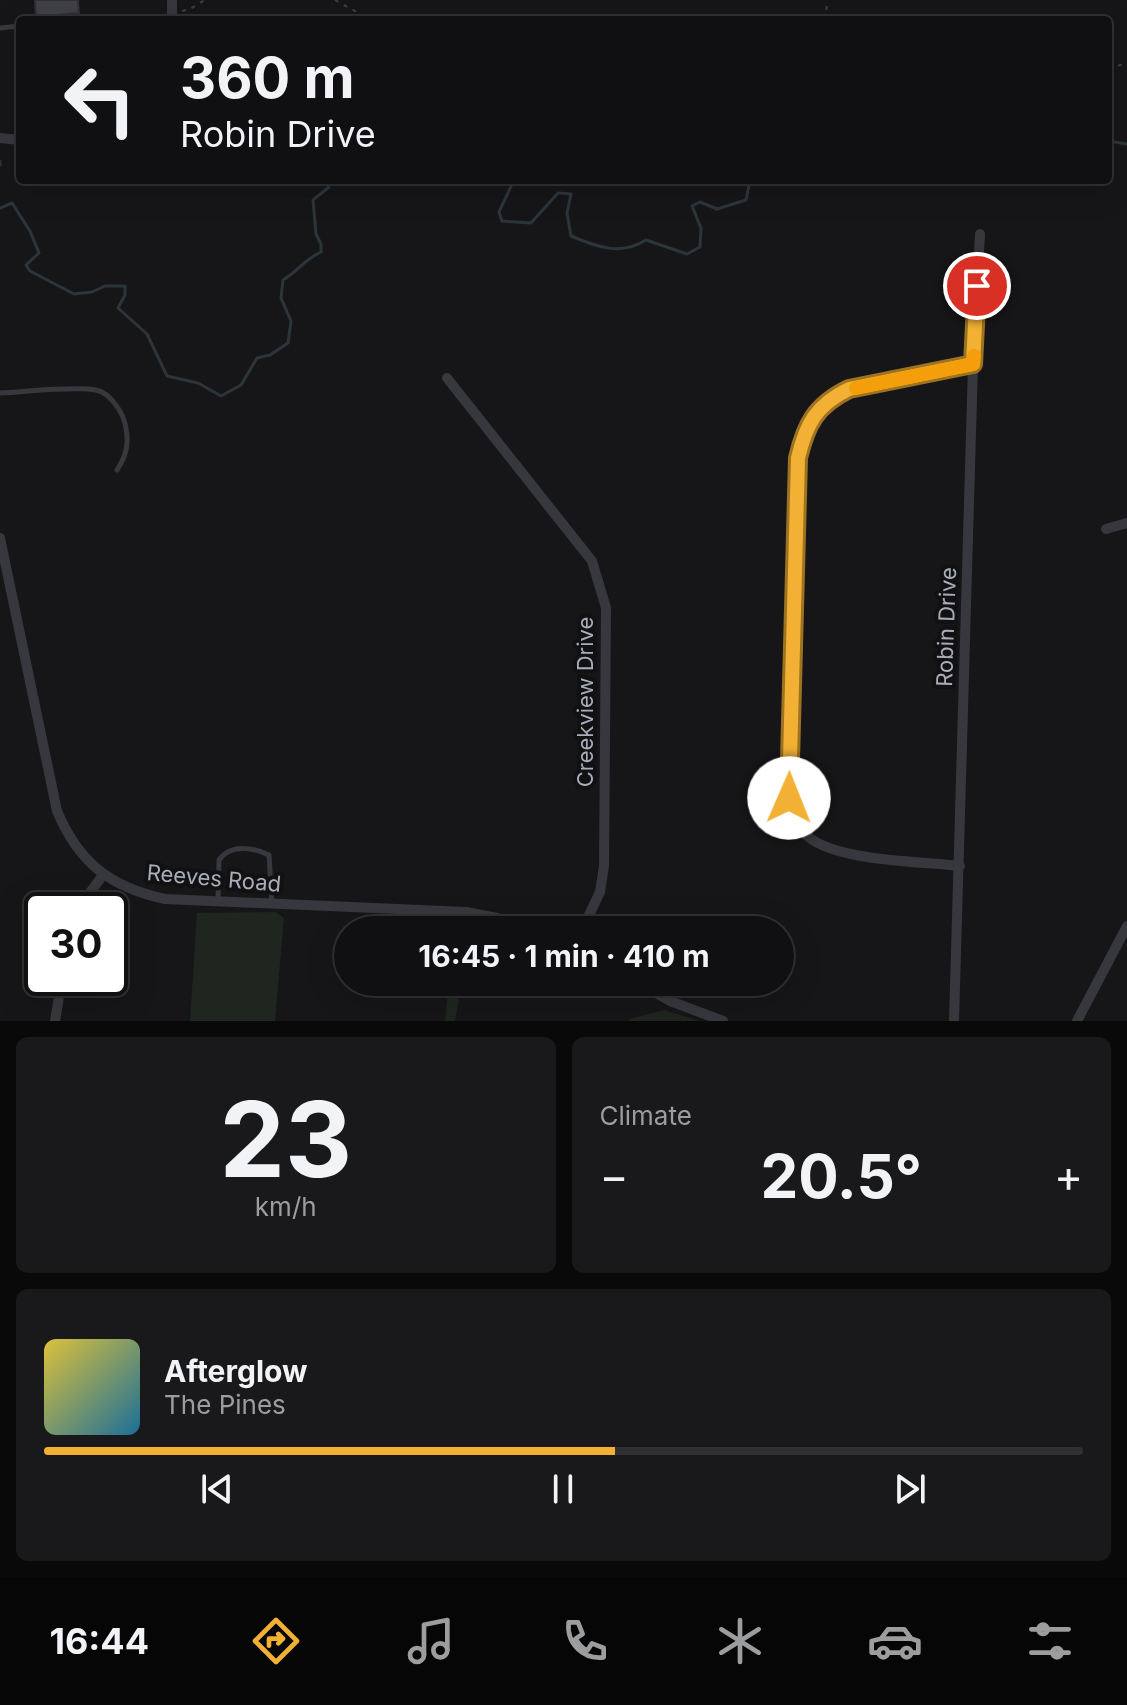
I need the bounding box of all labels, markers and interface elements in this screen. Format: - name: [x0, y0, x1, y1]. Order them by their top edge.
- text: 360 m: [180, 44, 355, 112]
- icon: left: [48, 48, 152, 152]
- text: Robin Drive: [180, 112, 376, 156]
- pin: [943, 252, 1011, 320]
- icon: arrive: [955, 264, 999, 308]
- street label: Robin Drive: [931, 567, 961, 687]
- street label: Creekview Drive: [572, 617, 598, 787]
- position arrow: [747, 756, 831, 840]
- street label: Reeves Road: [146, 859, 282, 897]
- speed limit sign: 30: [24, 892, 128, 996]
- text: 16:45 · 1 min · 410 m: [418, 938, 710, 974]
- text: 23: [219, 1076, 352, 1202]
- text: Climate: [600, 1100, 692, 1131]
- text: 20.5°: [760, 1140, 922, 1212]
- text: −: [600, 1149, 629, 1203]
- text: +: [1054, 1149, 1083, 1203]
- text: km/h: [255, 1191, 317, 1222]
- text: Afterglow: [164, 1353, 308, 1389]
- text: The Pines: [164, 1389, 286, 1420]
- icon: previous: [195, 1467, 239, 1511]
- icon: pause: [541, 1467, 585, 1511]
- icon: next: [888, 1467, 932, 1511]
- icon: directions: [248, 1613, 304, 1669]
- icon: music: [403, 1613, 459, 1669]
- icon: phone: [557, 1613, 613, 1669]
- icon: climate: [712, 1613, 768, 1669]
- icon: car: [867, 1613, 923, 1669]
- icon: filters: [1022, 1613, 1078, 1669]
- text: 16:44: [49, 1619, 149, 1663]

